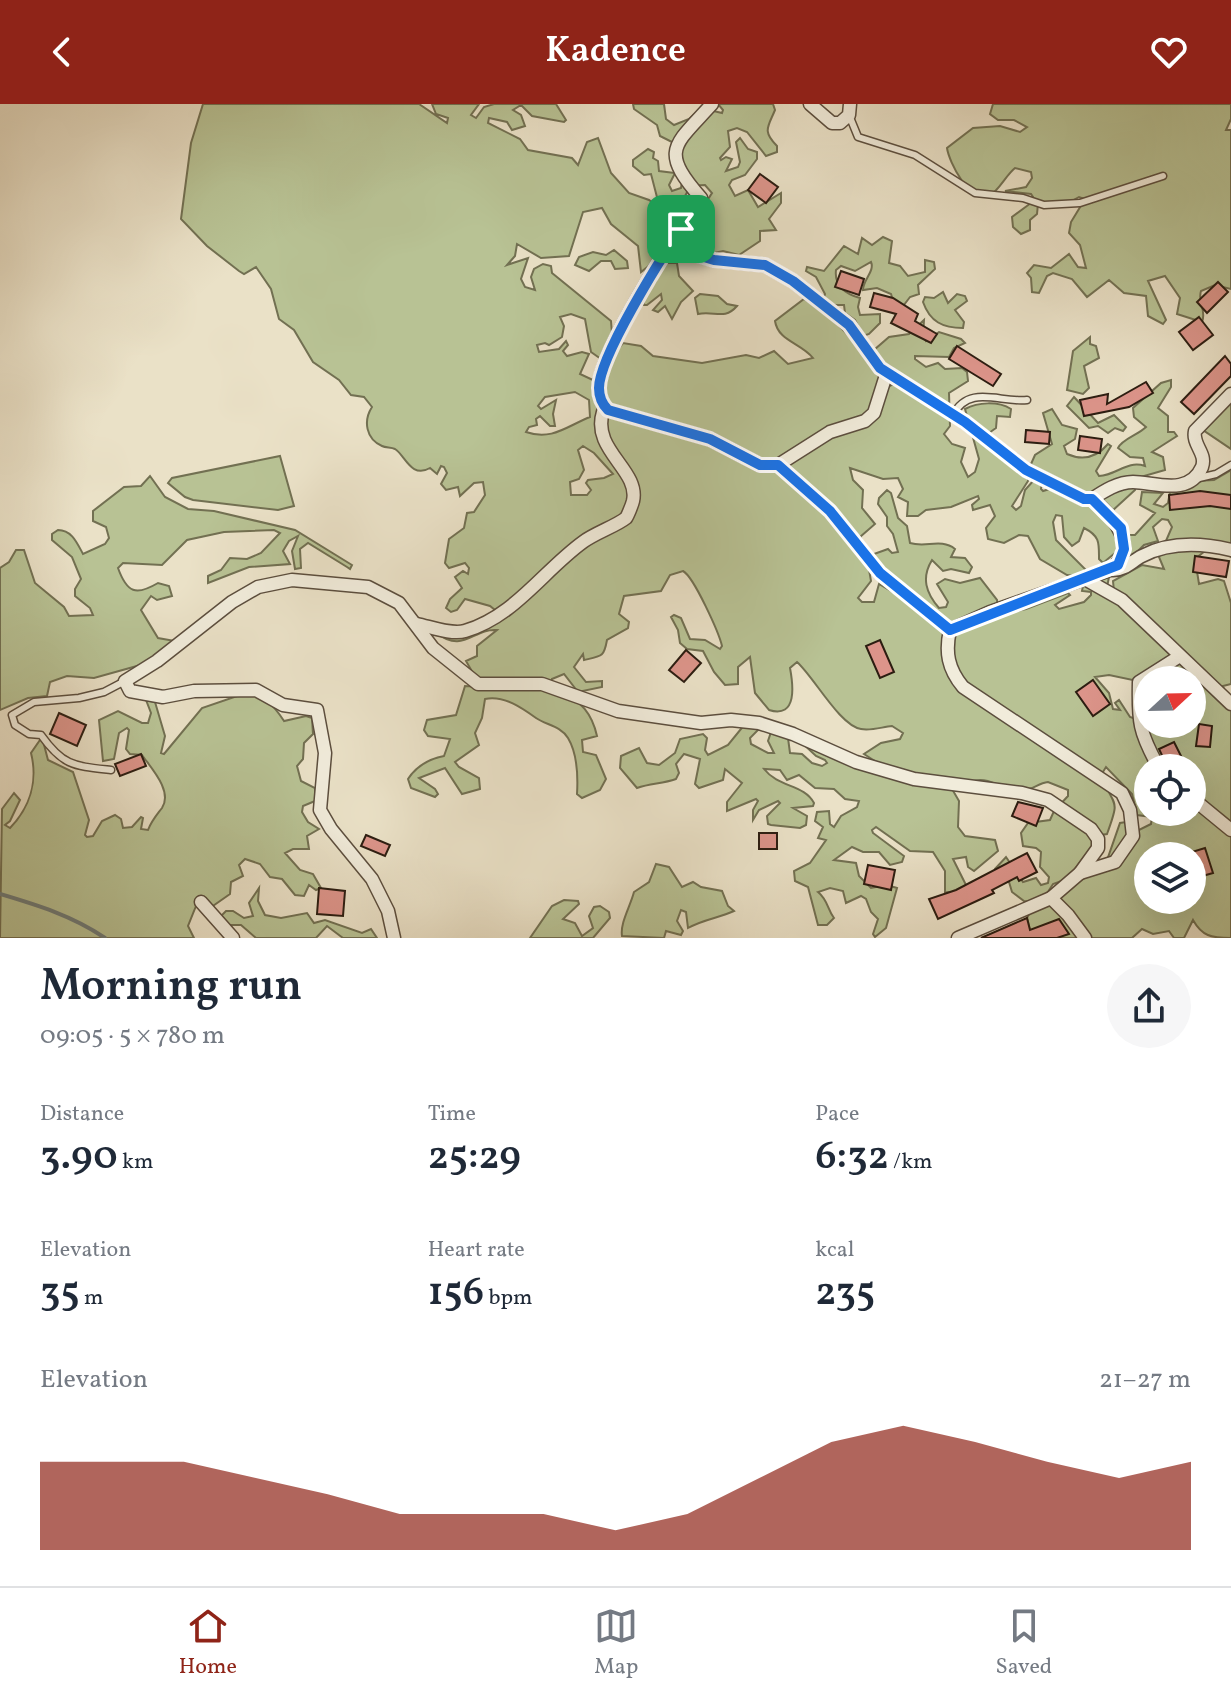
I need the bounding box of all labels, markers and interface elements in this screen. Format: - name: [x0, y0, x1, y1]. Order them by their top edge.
- text: Kadence: [545, 27, 686, 77]
- icon: back: [40, 30, 84, 74]
- icon: heart: [1147, 30, 1191, 74]
- pin: [647, 195, 715, 263]
- icon: arrive: [659, 207, 703, 251]
- north arrow: [1134, 666, 1206, 738]
- map controls: [1134, 666, 1206, 914]
- button: locate: [1134, 754, 1206, 826]
- button: layers: [1134, 842, 1206, 914]
- text: Morning run: [40, 957, 302, 1018]
- button: share: [1107, 964, 1191, 1048]
- text: 09:05 · 5 × 780 m: [40, 1018, 225, 1054]
- text: Distance: [40, 1099, 124, 1130]
- text: Time: [428, 1099, 476, 1130]
- text: Pace: [815, 1099, 859, 1130]
- text: 3.90: [40, 1130, 118, 1186]
- text: 25:29: [428, 1130, 521, 1186]
- text: 6:32: [815, 1130, 889, 1186]
- text: km: [118, 1147, 153, 1178]
- text: /km: [889, 1147, 933, 1178]
- text: Elevation: [40, 1235, 131, 1266]
- text: Heart rate: [428, 1235, 525, 1266]
- text: kcal: [815, 1235, 854, 1266]
- text: 35: [40, 1266, 80, 1322]
- text: 156: [428, 1266, 484, 1322]
- text: 235: [815, 1266, 875, 1322]
- text: m: [80, 1283, 104, 1314]
- text: bpm: [484, 1283, 533, 1314]
- text: Elevation: [40, 1362, 148, 1398]
- text: 21–27 m: [1099, 1362, 1191, 1398]
- tab: Home: [179, 1604, 237, 1683]
- tab: Map: [594, 1604, 638, 1683]
- tab: Saved: [996, 1604, 1052, 1683]

